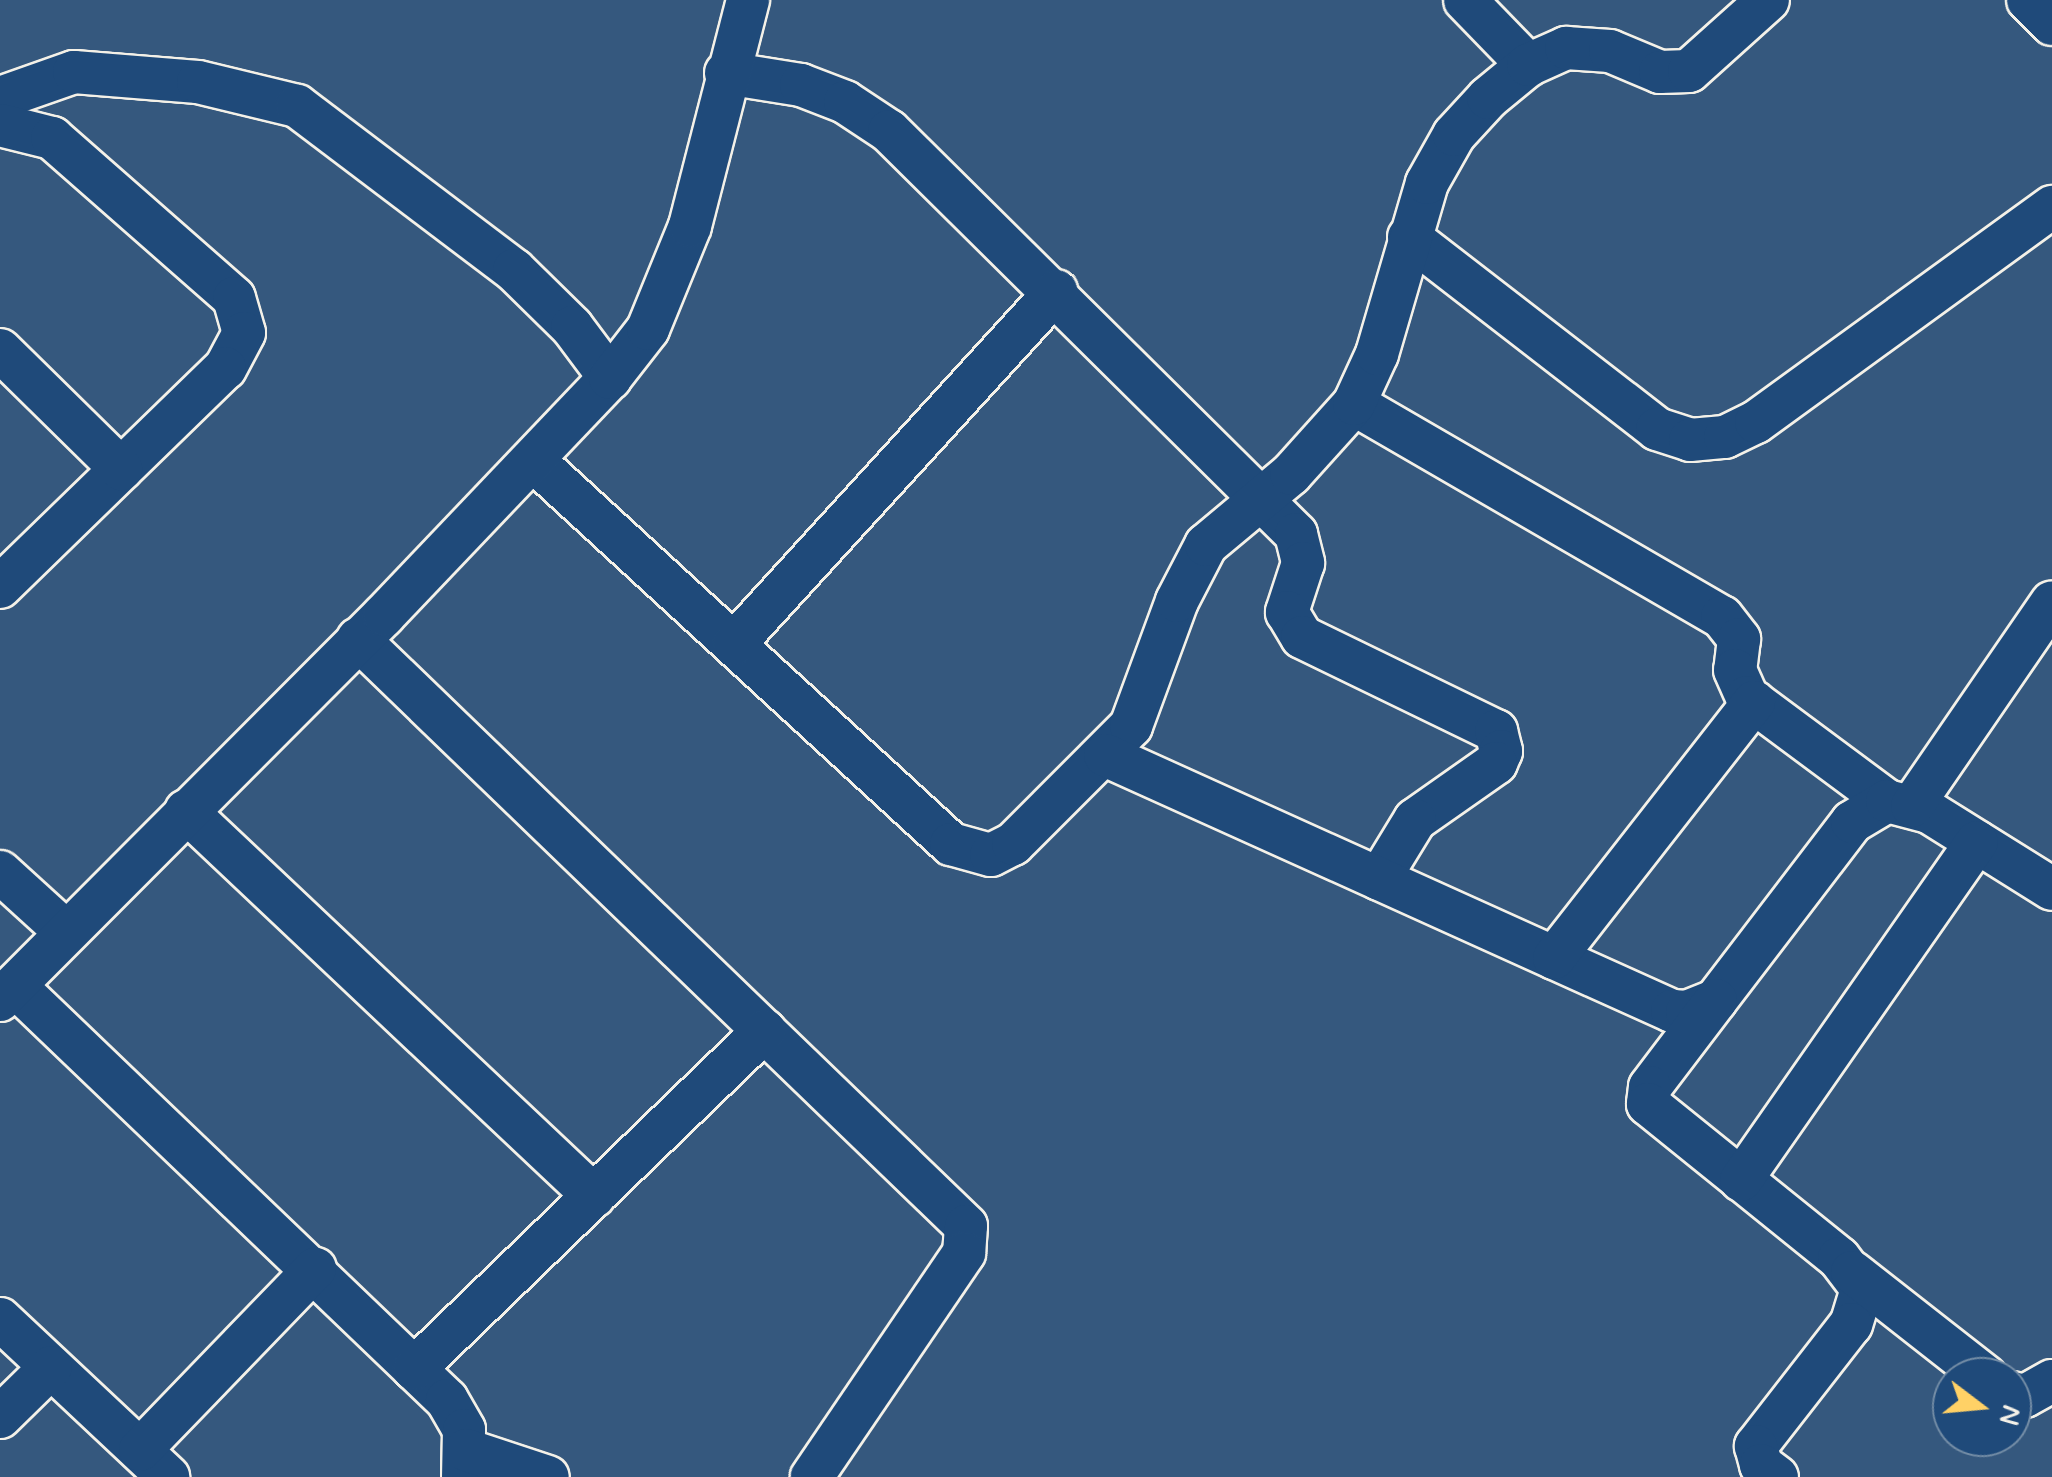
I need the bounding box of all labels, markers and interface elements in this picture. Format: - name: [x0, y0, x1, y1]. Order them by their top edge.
- north arrow: [1932, 1357, 2032, 1457]
- text: N: [1989, 1401, 2030, 1429]

